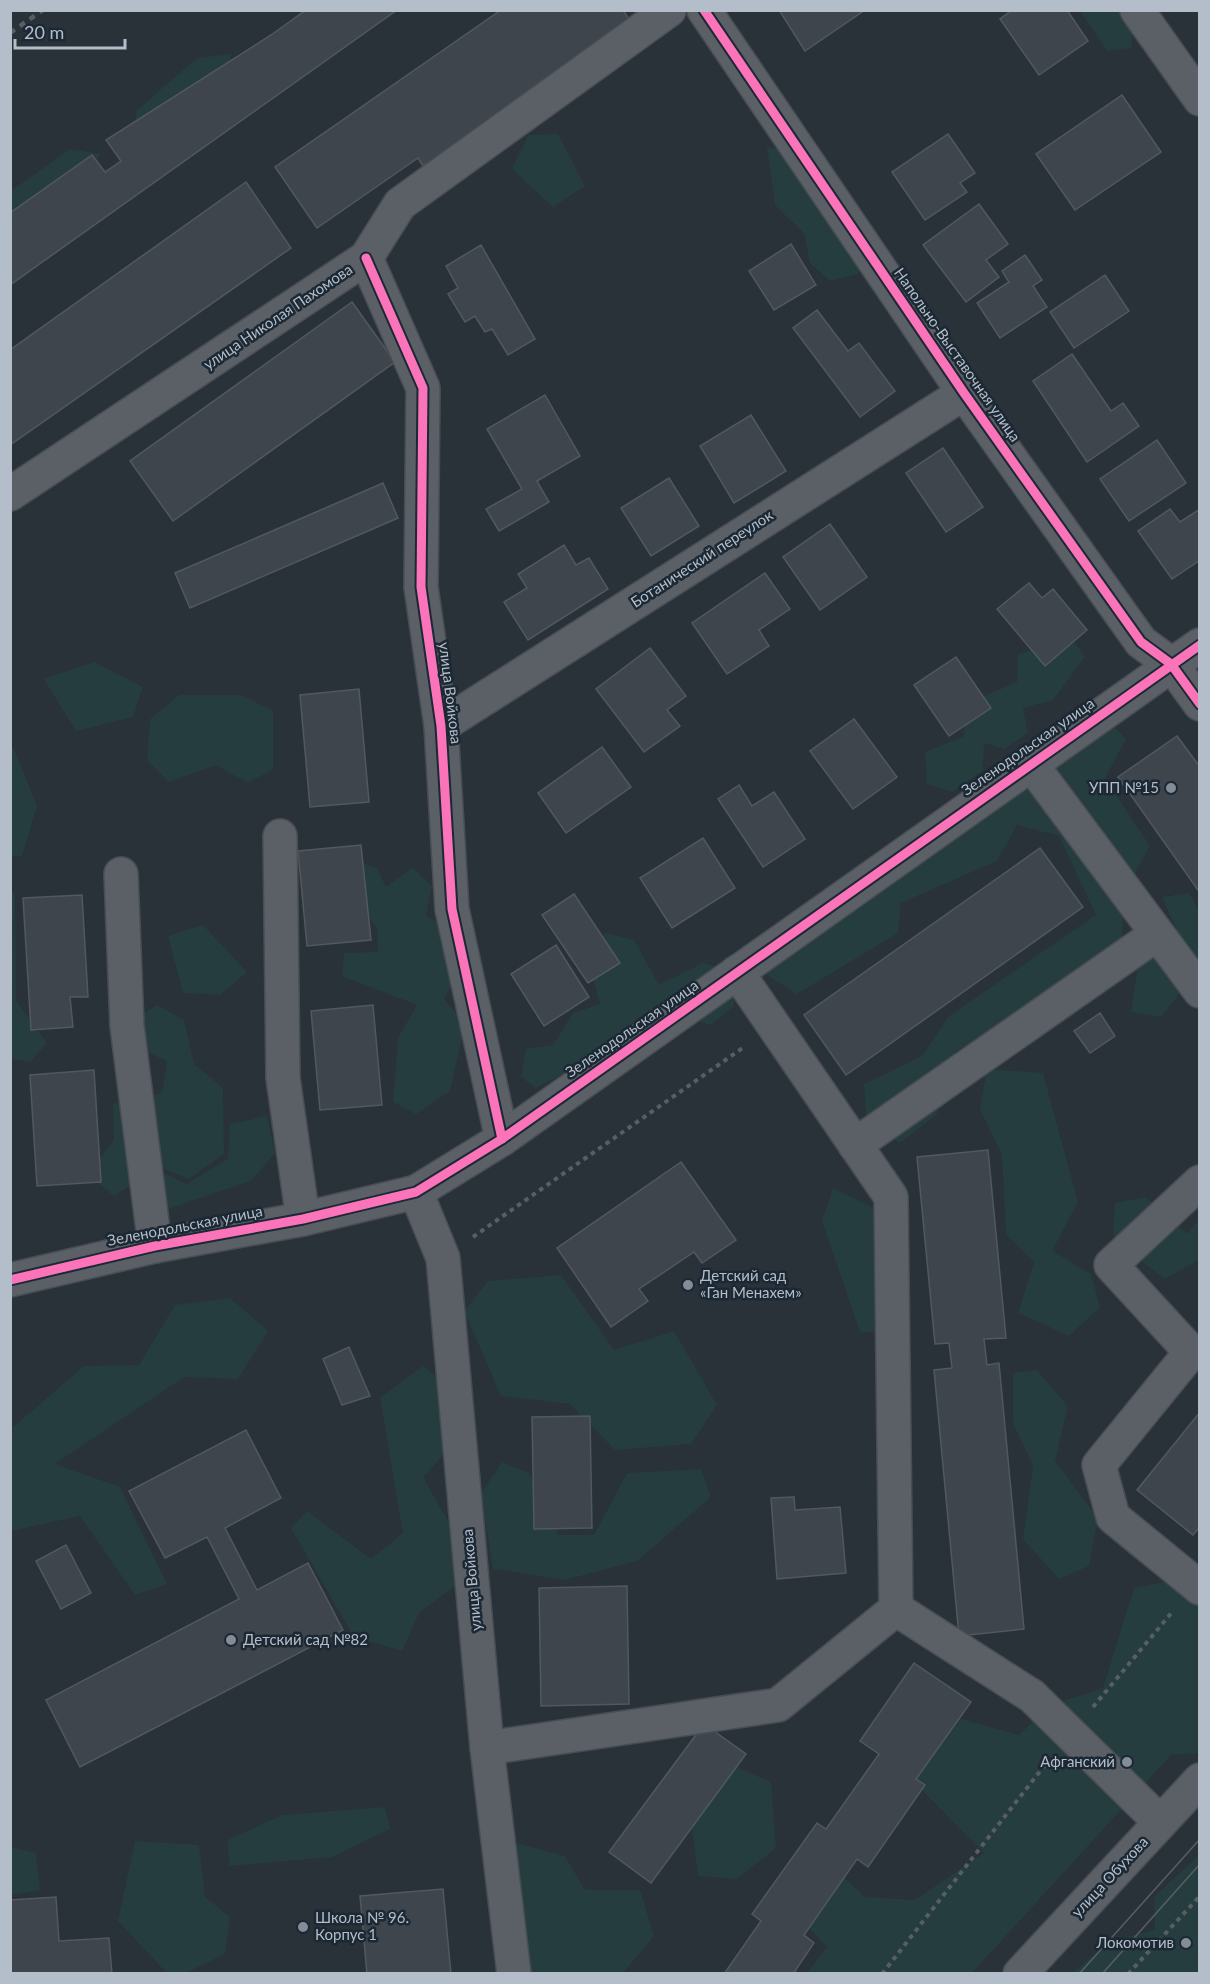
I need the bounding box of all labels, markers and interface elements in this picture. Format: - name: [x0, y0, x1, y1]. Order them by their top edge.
- scale bar: [15, 12, 124, 50]
- text: 20 m: [24, 21, 64, 43]
- street label: улица Николая Пахомова: [199, 260, 355, 373]
- street label: Напольно-Выставочная улица: [891, 264, 1025, 445]
- street label: Ботанический переулок: [627, 505, 776, 611]
- street label: улица Войкова: [436, 641, 466, 745]
- street label: Зеленодольская улица: [958, 694, 1097, 799]
- place label: УПП №15: [1089, 778, 1159, 796]
- marker: УПП №15: [1164, 781, 1178, 795]
- street label: Зеленодольская улица: [562, 976, 701, 1081]
- street label: Зеленодольская улица: [106, 1201, 264, 1249]
- place label: Детский сад «Ган Менахем»: [700, 1266, 802, 1301]
- marker: Детский сад «Ган Менахем»: [681, 1278, 695, 1292]
- street label: улица Войкова: [458, 1528, 484, 1632]
- place label: Детский сад №82: [243, 1630, 368, 1648]
- marker: Детский сад №82: [224, 1633, 238, 1647]
- place label: Афганский: [1040, 1752, 1115, 1770]
- marker: Афганский: [1120, 1755, 1134, 1769]
- street label: улица Обухова: [1067, 1832, 1151, 1920]
- place label: Школа № 96. Корпус 1: [315, 1908, 409, 1943]
- marker: Школа № 96. Корпус 1: [296, 1920, 310, 1934]
- place label: Локомотив: [1095, 1933, 1174, 1951]
- marker: Локомотив: [1179, 1936, 1193, 1950]

